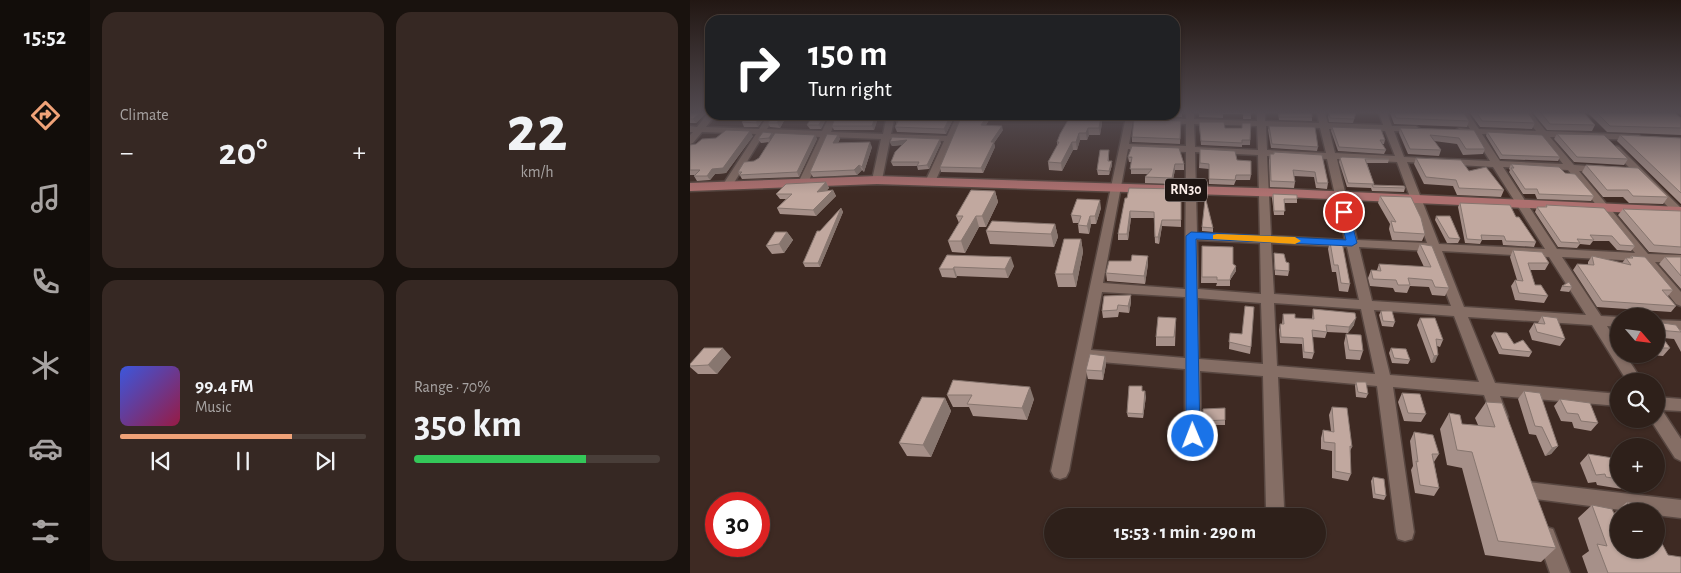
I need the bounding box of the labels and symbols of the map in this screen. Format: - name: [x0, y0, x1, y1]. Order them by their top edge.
- road number: RN30: [1165, 178, 1207, 202]
- pin: [1323, 191, 1365, 233]
- north arrow: [1610, 308, 1665, 362]
- position arrow: [1166, 409, 1218, 461]
- speed limit sign: 30: [705, 492, 770, 557]

